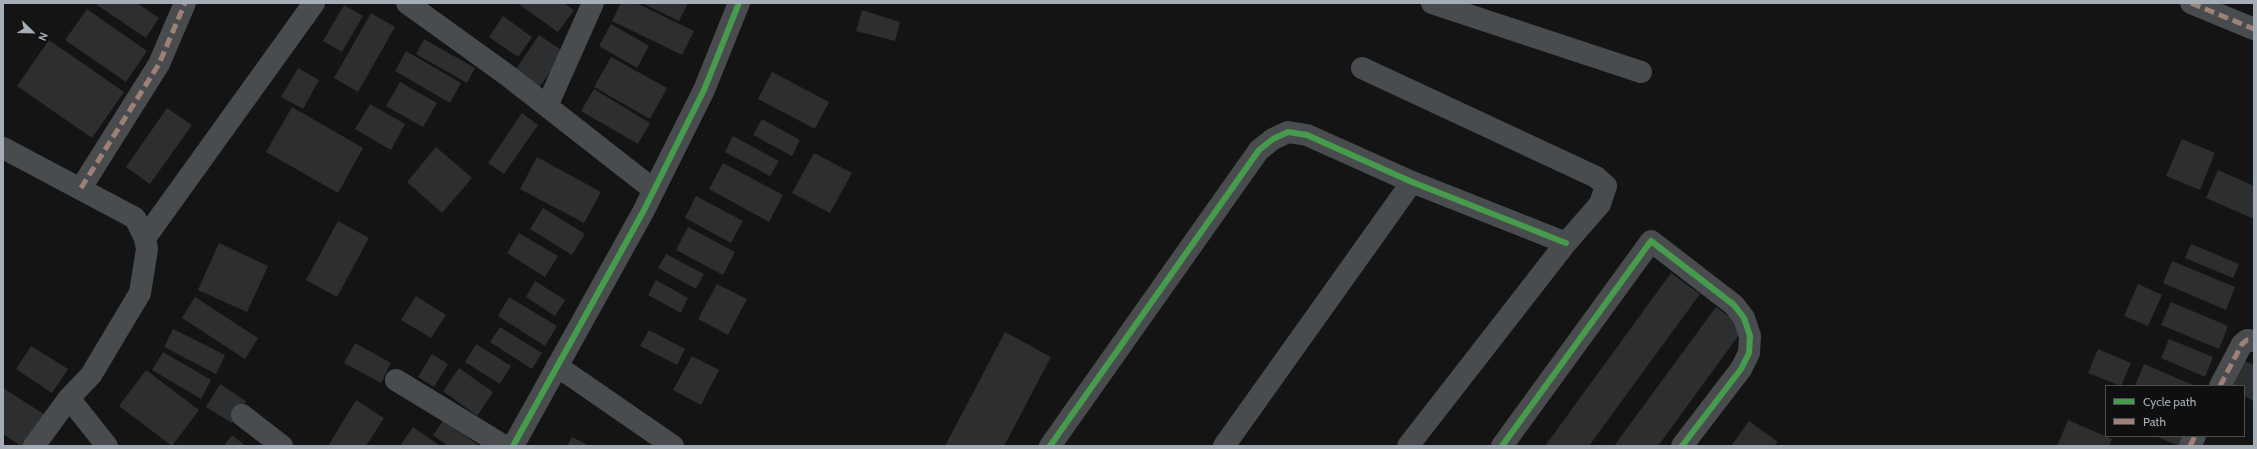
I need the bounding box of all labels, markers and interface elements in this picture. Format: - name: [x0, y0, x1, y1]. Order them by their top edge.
- north arrow: [12, 12, 52, 52]
- text: N: [35, 30, 51, 43]
- legend: [2105, 385, 2245, 437]
- text: Cycle path: [2143, 394, 2196, 409]
- text: Path: [2143, 414, 2166, 429]

